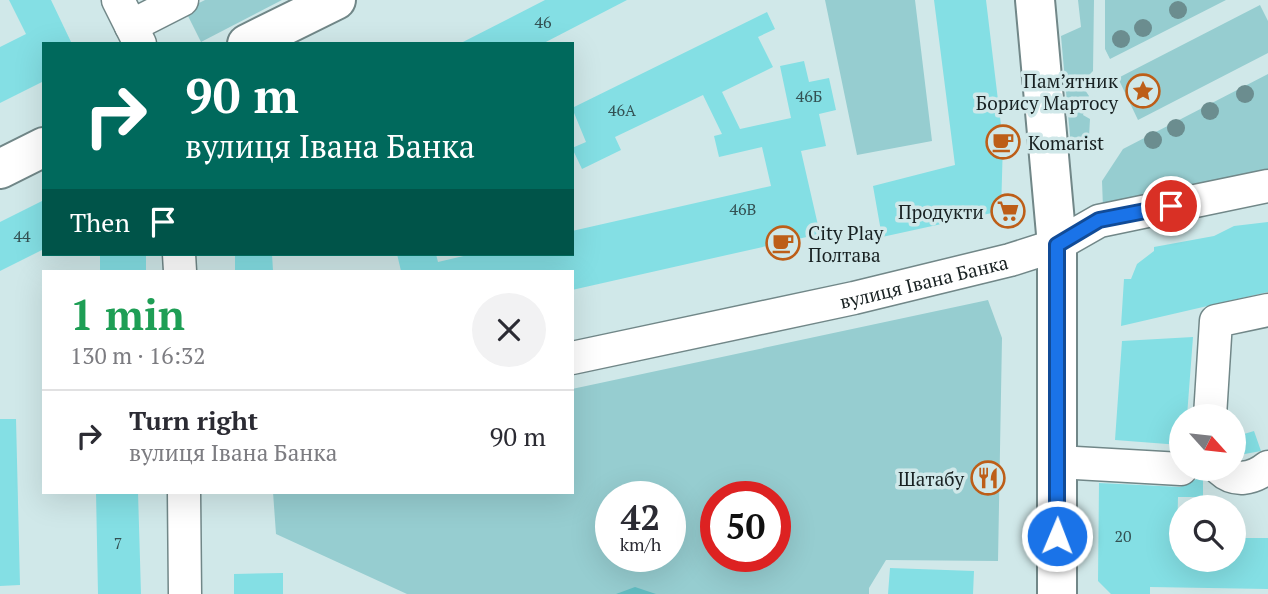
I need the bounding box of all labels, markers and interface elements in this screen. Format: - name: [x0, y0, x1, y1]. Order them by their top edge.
- house number: 46: [534, 11, 552, 33]
- text: 90 m: [185, 62, 299, 127]
- place label: Пам’ятник Борису Мартосу: [976, 68, 1119, 115]
- icon: right: [70, 70, 161, 161]
- place icon: Пам’ятник Борису Мартосу: [1124, 72, 1162, 110]
- house number: 46Б: [796, 85, 822, 107]
- house number: 46А: [608, 99, 636, 121]
- cafe icon: Komarist: [984, 123, 1022, 161]
- text: вулиця Івана Банка: [185, 125, 475, 167]
- place label: Komarist: [1028, 130, 1104, 155]
- pin: [1141, 176, 1201, 236]
- icon: arrive: [1152, 187, 1190, 225]
- supermarket icon: Продукти: [989, 192, 1027, 230]
- house number: 46В: [730, 198, 756, 220]
- place label: Продукти: [898, 199, 984, 224]
- icon: arrive: [144, 203, 182, 241]
- text: Then: [70, 205, 130, 239]
- place label: City Play Полтава: [808, 220, 884, 267]
- cafe icon: City Play Полтава: [764, 224, 802, 262]
- house number: 44: [13, 225, 31, 247]
- street label: вулиця Івана Банка: [837, 248, 1011, 313]
- text: 1 min: [70, 286, 185, 342]
- button: close: [472, 293, 546, 367]
- text: 130 m · 16:32: [70, 340, 205, 371]
- text: Turn right: [129, 403, 258, 437]
- north arrow: [1169, 404, 1246, 481]
- map controls: [1169, 404, 1246, 572]
- icon: right: [70, 417, 108, 455]
- text: 90 m: [490, 419, 546, 453]
- text: вулиця Івана Банка: [129, 437, 337, 468]
- restaurant icon: Шатабу: [969, 459, 1007, 497]
- place label: Шатабу: [898, 466, 964, 491]
- speed limit sign: 50: [700, 481, 791, 572]
- text: 42: [621, 494, 660, 540]
- button: search: [1169, 495, 1246, 572]
- position arrow: [1020, 499, 1094, 573]
- house number: 20: [1114, 525, 1132, 547]
- house number: 7: [114, 532, 122, 554]
- text: km/h: [620, 532, 661, 556]

